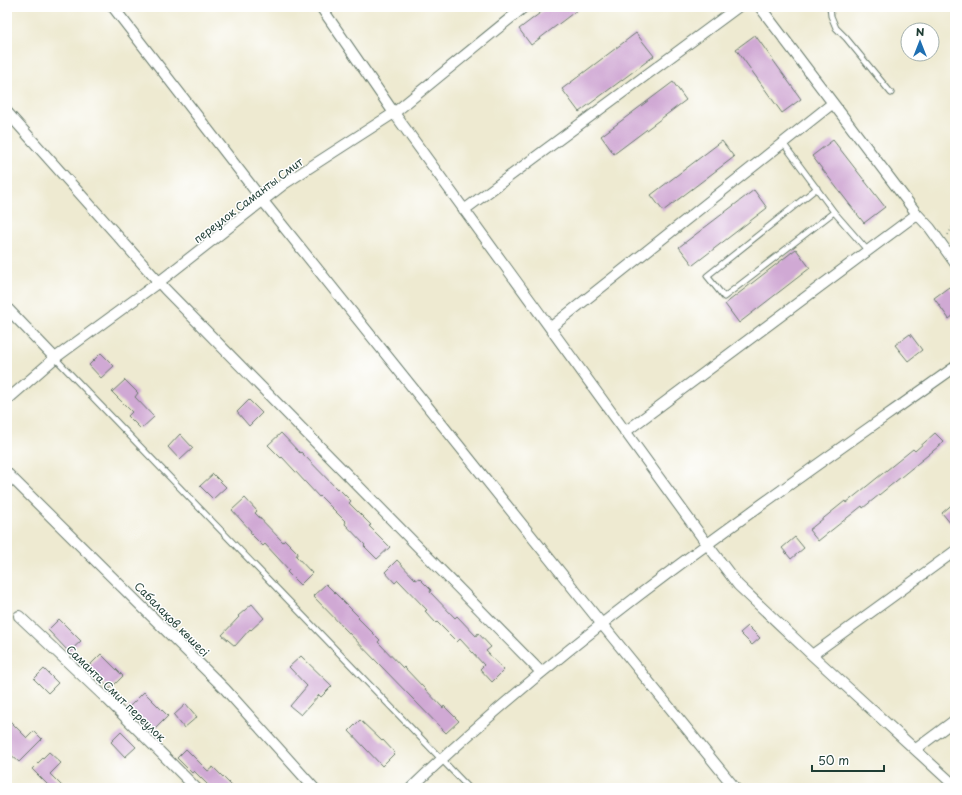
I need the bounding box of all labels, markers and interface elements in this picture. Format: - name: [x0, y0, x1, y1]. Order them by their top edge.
- north arrow: [900, 22, 940, 62]
- text: N: [916, 23, 925, 40]
- street label: переулок Саманты Смит: [190, 153, 307, 247]
- street label: Сабалақов көшесі: [131, 578, 213, 660]
- street label: Саманта Смит переулок: [62, 641, 170, 746]
- scale bar: [812, 747, 884, 773]
- text: 50 m: [818, 751, 849, 769]

